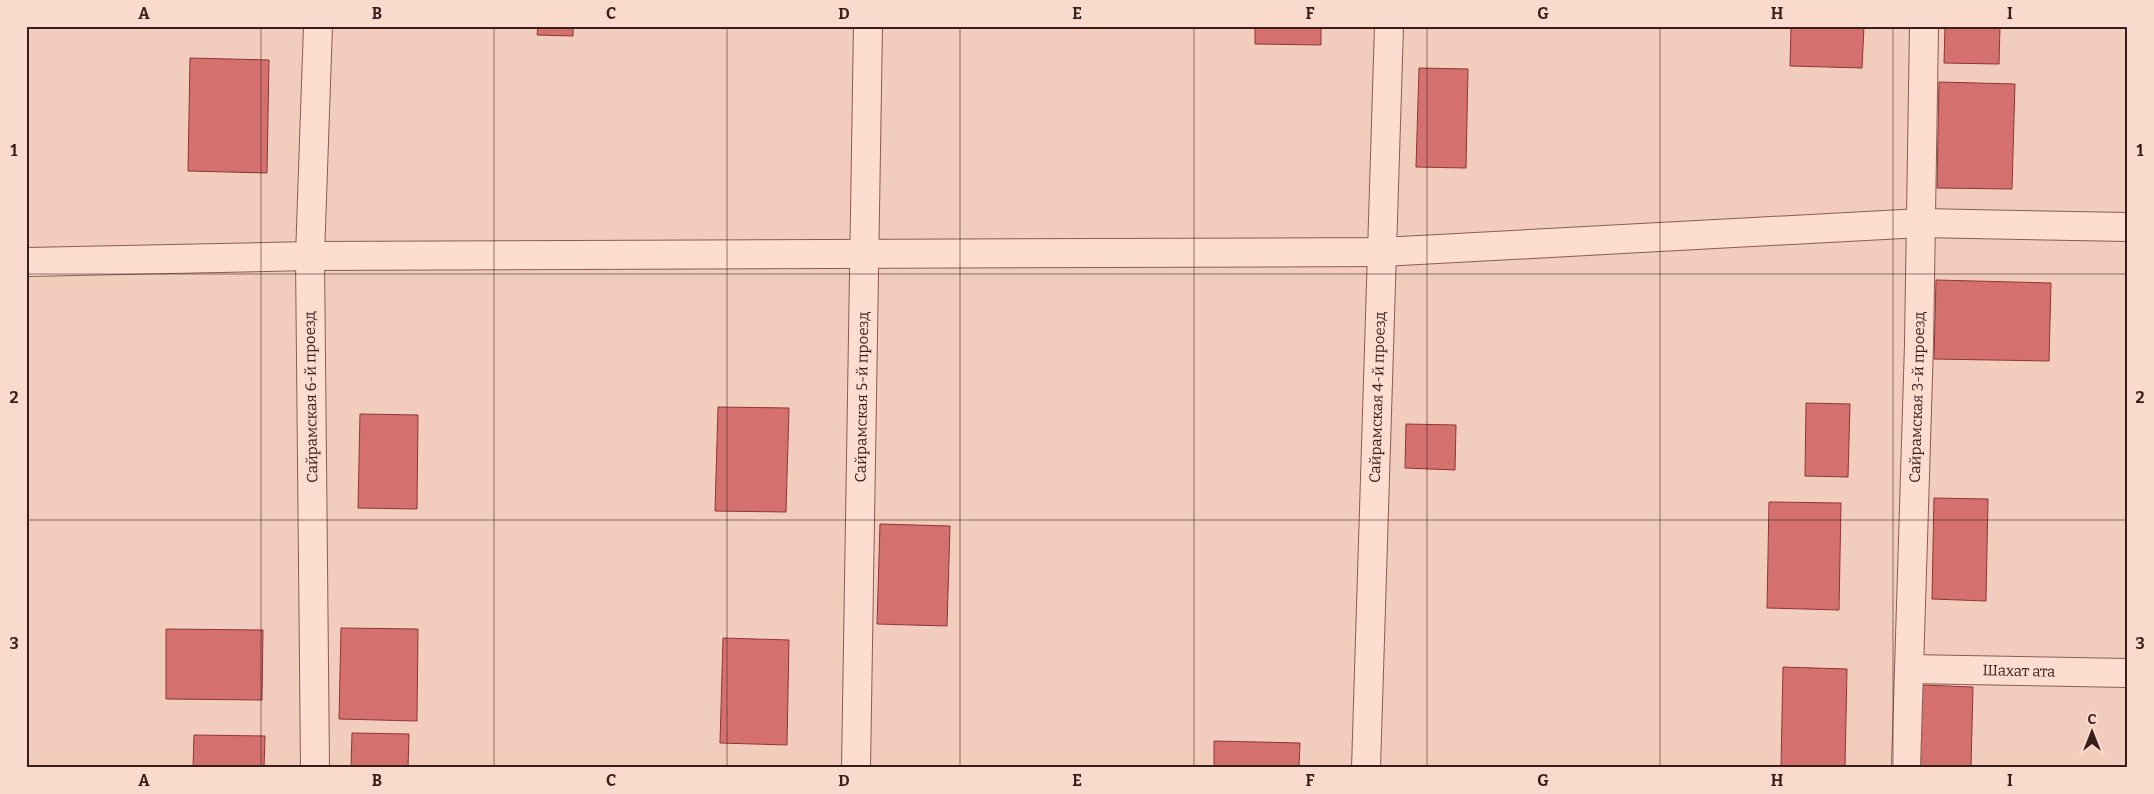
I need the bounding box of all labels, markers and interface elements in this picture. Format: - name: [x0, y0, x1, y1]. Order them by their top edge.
- text: A: [138, 4, 150, 23]
- text: B: [372, 4, 382, 23]
- text: C: [606, 4, 616, 23]
- text: D: [838, 4, 850, 23]
- text: E: [1072, 4, 1082, 23]
- text: F: [1306, 4, 1315, 23]
- text: G: [1537, 4, 1549, 23]
- text: H: [1771, 4, 1784, 23]
- text: I: [2007, 4, 2013, 23]
- text: 1: [11, 141, 18, 160]
- text: 1: [2137, 141, 2144, 160]
- street label: Сайрамская 6-й проезд: [301, 311, 321, 483]
- street label: Сайрамская 5-й проезд: [852, 311, 872, 483]
- street label: Сайрамская 4-й проезд: [1366, 311, 1389, 483]
- street label: Сайрамская 3-й проезд: [1906, 311, 1929, 483]
- text: 2: [9, 388, 19, 407]
- text: 2: [2135, 388, 2145, 407]
- text: 3: [9, 634, 19, 653]
- text: 3: [2135, 634, 2145, 653]
- street label: Шахат ата: [1982, 661, 2056, 681]
- north arrow: [2066, 706, 2116, 756]
- text: С: [2088, 711, 2097, 728]
- text: A: [138, 771, 150, 790]
- text: B: [372, 771, 382, 790]
- text: C: [606, 771, 616, 790]
- text: D: [838, 771, 850, 790]
- text: E: [1072, 771, 1082, 790]
- text: F: [1306, 771, 1315, 790]
- text: G: [1537, 771, 1549, 790]
- text: H: [1771, 771, 1784, 790]
- text: I: [2007, 771, 2013, 790]

